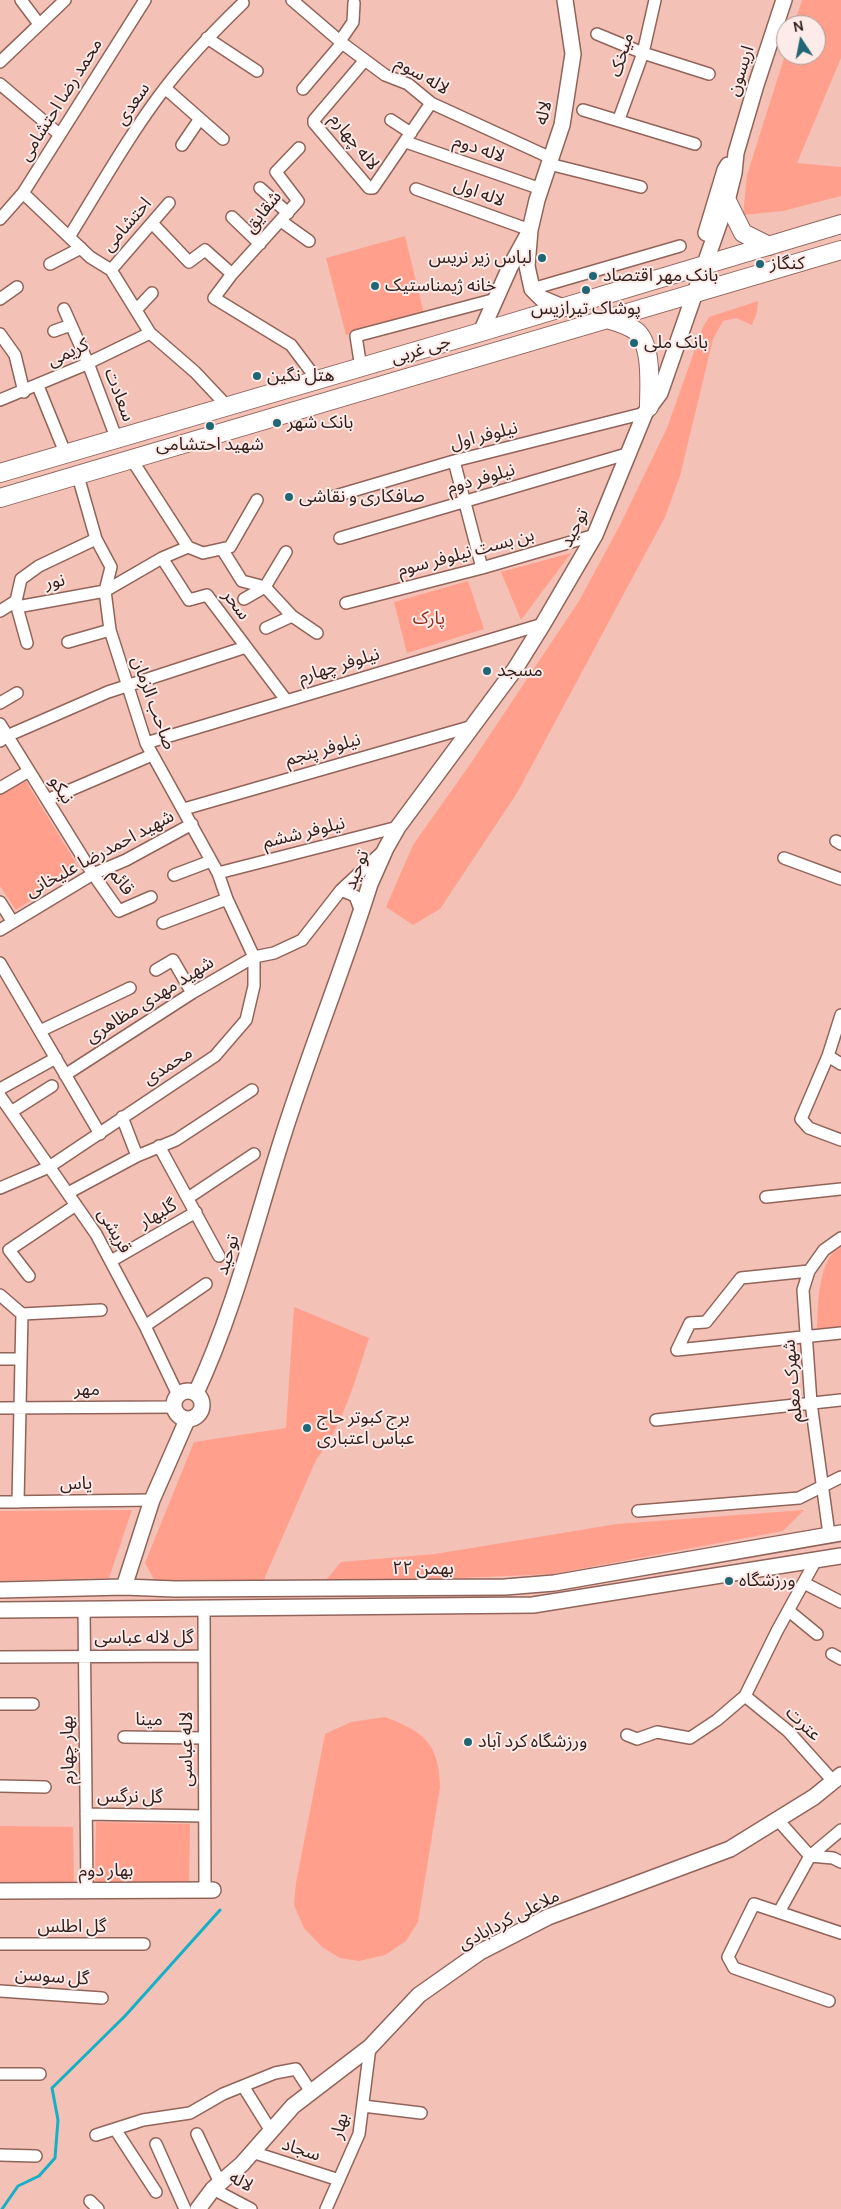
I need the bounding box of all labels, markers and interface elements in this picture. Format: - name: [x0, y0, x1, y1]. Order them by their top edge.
- north arrow: [776, 15, 826, 65]
- text: N: [791, 15, 805, 36]
- street label: میخک: [605, 30, 639, 80]
- street label: محمد رضا احتشامی: [15, 35, 107, 165]
- street label: اریسون: [723, 43, 759, 99]
- street label: لاله سوم: [391, 52, 453, 100]
- street label: سعدی: [111, 79, 155, 129]
- street label: لاله: [531, 99, 557, 127]
- street label: لاله چهارم: [325, 109, 383, 175]
- street label: لاله دوم: [450, 130, 508, 168]
- street label: لاله اول: [451, 174, 507, 212]
- street label: شقایق: [239, 186, 287, 238]
- street label: احتشامی: [98, 193, 156, 257]
- place label: لباس زیر نریس: [429, 247, 532, 269]
- marker: لباس زیر نریس: [536, 252, 548, 264]
- place label: کنگاز: [770, 253, 805, 275]
- marker: کنگاز: [754, 258, 766, 270]
- place label: بانک مهر اقتصاد: [603, 265, 718, 287]
- marker: بانک مهر اقتصاد: [587, 270, 599, 282]
- place label: خانه ژیمناستیک: [385, 275, 496, 297]
- marker: خانه ژیمناستیک: [369, 280, 381, 292]
- marker: پوشاک تیرازیس: [580, 284, 592, 296]
- place label: پوشاک تیرازیس: [531, 298, 641, 320]
- street label: جی غربی: [389, 331, 453, 369]
- place label: بانک ملی: [644, 332, 708, 354]
- street label: کریمی: [44, 334, 92, 372]
- marker: بانک ملی: [628, 337, 640, 349]
- street label: سعادت: [99, 365, 139, 425]
- place label: هتل نگین: [267, 365, 335, 387]
- marker: هتل نگین: [251, 370, 263, 382]
- place label: بانک شهر: [287, 412, 353, 434]
- marker: بانک شهر: [271, 417, 283, 429]
- street label: نیلوفر اول: [448, 417, 520, 455]
- marker: شهید احتشامی: [204, 420, 216, 432]
- place label: شهید احتشامی: [156, 434, 264, 456]
- street label: نیلوفر دوم: [445, 459, 517, 499]
- place label: صافکاری و نقاشی: [299, 486, 425, 508]
- marker: صافکاری و نقاشی: [283, 491, 295, 503]
- street label: توحید: [556, 505, 594, 551]
- street label: بن بست نیلوفر سوم: [395, 524, 537, 582]
- street label: نور: [43, 569, 67, 595]
- street label: سحر: [218, 585, 254, 625]
- park label: پارک: [413, 608, 445, 630]
- street label: نیلوفر چهارم: [296, 643, 382, 689]
- street label: صاحب الزمان: [126, 653, 180, 753]
- place label: مسجد: [497, 660, 543, 682]
- marker: مسجد: [481, 665, 493, 677]
- street label: نیلوفر پنجم: [283, 729, 363, 771]
- street label: نیکو: [44, 772, 78, 808]
- street label: شهید احمدرضا علیخانی: [22, 806, 178, 902]
- street label: نیلوفر ششم: [261, 812, 347, 854]
- street label: توحید: [340, 847, 374, 893]
- street label: قائم: [104, 864, 138, 900]
- street label: شهید مهدی مظاهری: [82, 952, 218, 1048]
- street label: محمدی: [139, 1042, 197, 1090]
- street label: گلبهار: [135, 1195, 181, 1233]
- street label: قریشی: [92, 1205, 136, 1257]
- street label: توحید: [212, 1232, 244, 1278]
- street label: شهرک معلم: [779, 1339, 807, 1423]
- street label: مهر: [74, 1379, 100, 1401]
- place label: برج کبوتر حاج عباس اعتباری: [317, 1407, 415, 1450]
- marker: برج کبوتر حاج عباس اعتباری: [301, 1422, 313, 1434]
- street label: یاس: [60, 1473, 92, 1495]
- street label: ۲۲ بهمن: [392, 1558, 454, 1580]
- place label: ورزشگاه: [739, 1570, 796, 1592]
- marker: ورزشگاه: [723, 1575, 735, 1587]
- street label: گل لاله عباسی: [94, 1627, 194, 1649]
- street label: عترت: [781, 1702, 825, 1746]
- street label: مینا: [135, 1709, 163, 1731]
- street label: لاله عباسی: [176, 1711, 198, 1787]
- street label: بهار چهارم: [57, 1715, 79, 1785]
- place label: ورزشگاه کرد آباد: [478, 1731, 587, 1753]
- marker: ورزشگاه کرد آباد: [462, 1736, 474, 1748]
- street label: گل نرگس: [97, 1786, 163, 1808]
- street label: بهار دوم: [79, 1860, 133, 1882]
- street label: ملاعلی کردابادی: [455, 1885, 563, 1955]
- street label: گل اطلس: [38, 1916, 106, 1938]
- street label: گل سوسن: [14, 1964, 90, 1990]
- street label: بهار: [326, 2111, 354, 2141]
- street label: سجاد: [279, 2134, 323, 2166]
- street label: لاله: [225, 2167, 257, 2197]

